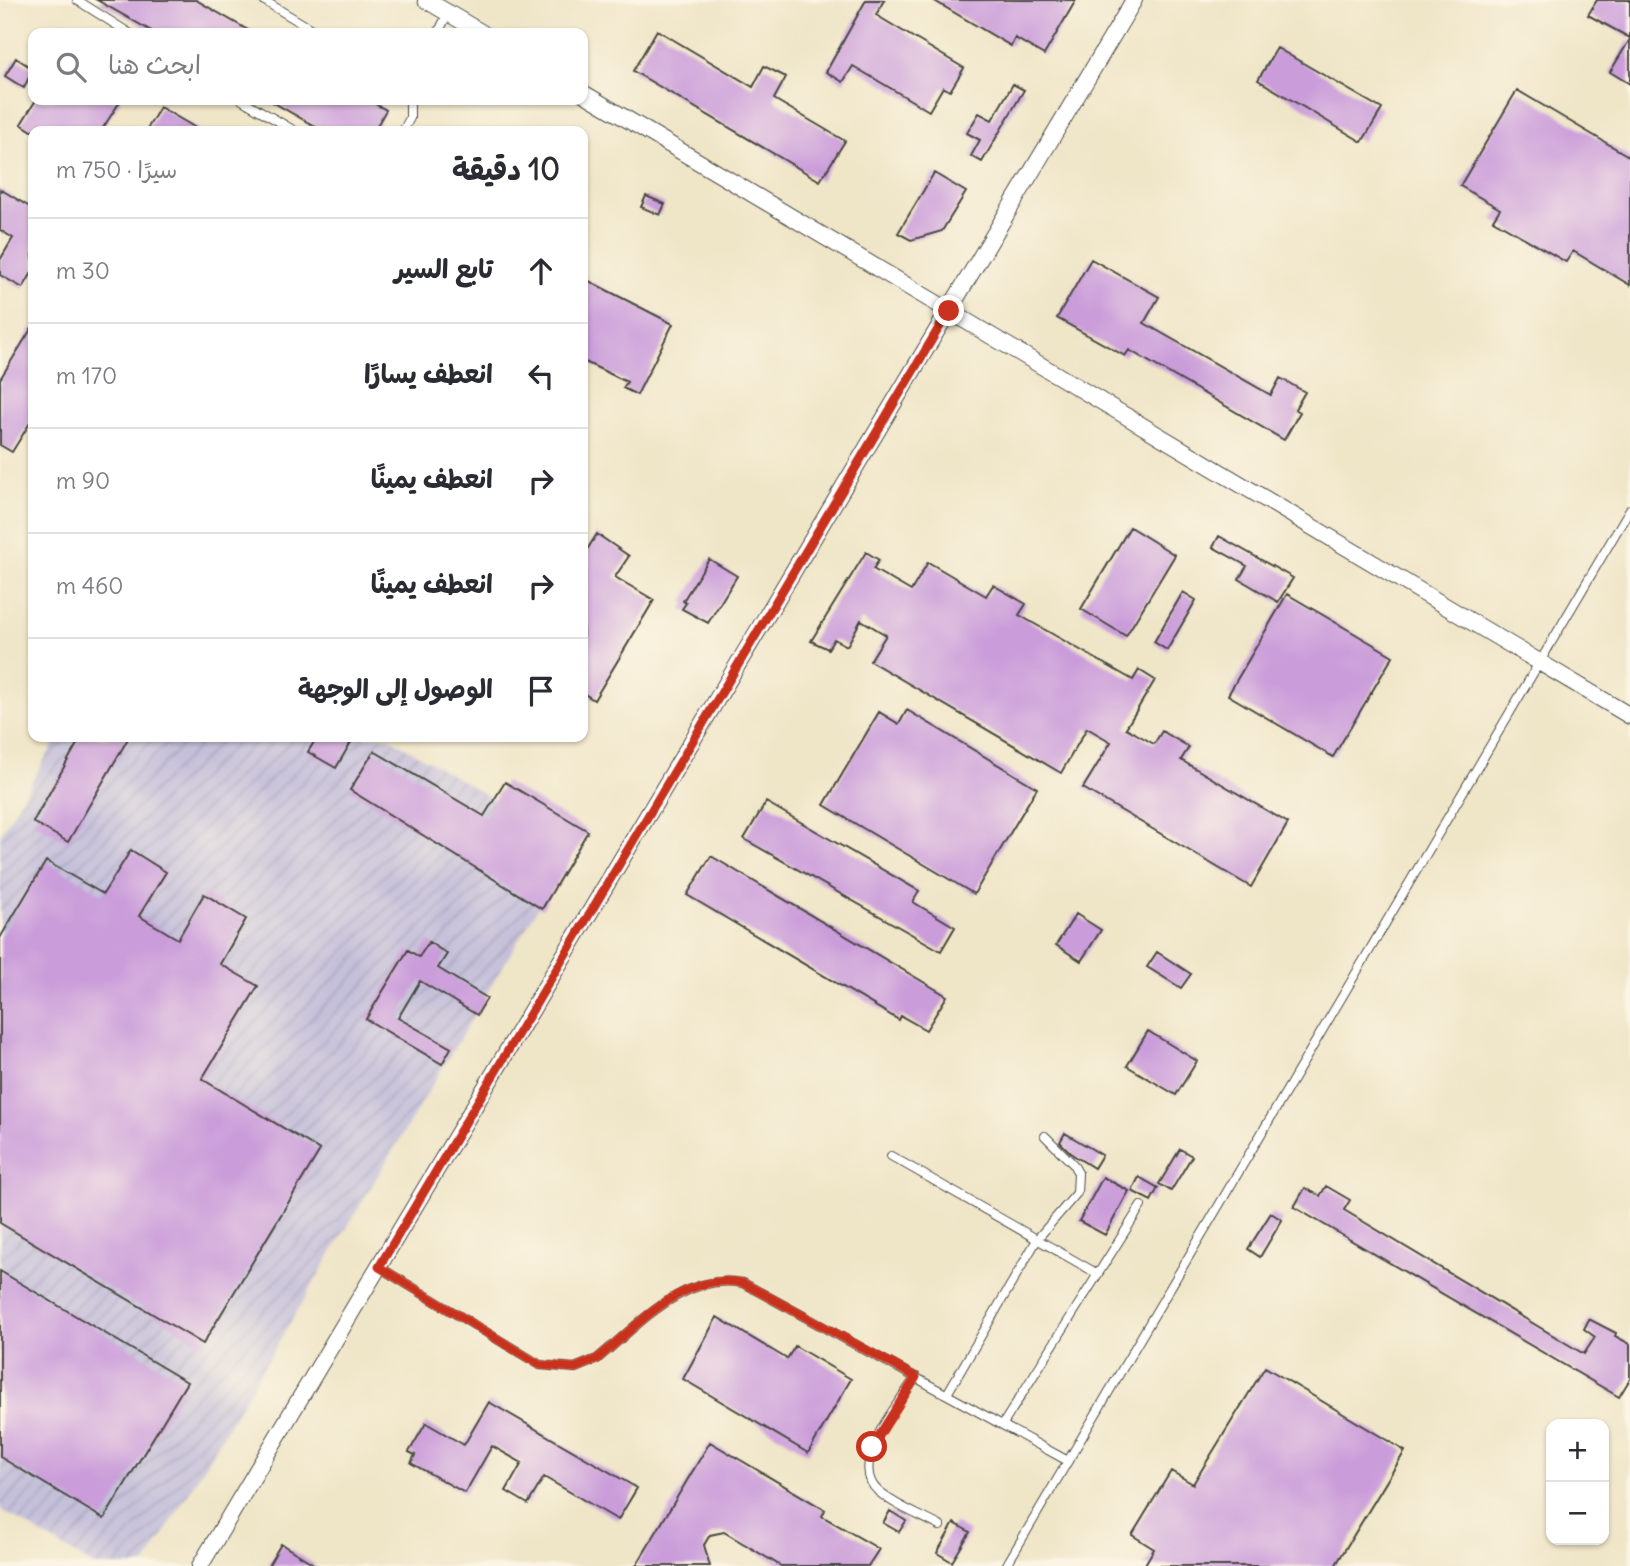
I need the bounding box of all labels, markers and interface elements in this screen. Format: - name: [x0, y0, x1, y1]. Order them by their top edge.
- search box: [28, 28, 588, 105]
- icon: search: [52, 48, 90, 86]
- text: ابحث هنا: [108, 48, 201, 81]
- text: 10 دقيقة: [452, 150, 560, 188]
- text: سيرًا · 750 m: [56, 155, 177, 184]
- text: تابع السير: [394, 252, 493, 285]
- icon: ahead: [522, 252, 560, 290]
- text: 30 m: [56, 256, 110, 285]
- route end: [933, 295, 964, 326]
- text: انعطف يسارًا: [364, 357, 493, 390]
- icon: left: [522, 357, 560, 395]
- text: 170 m: [56, 361, 117, 390]
- text: انعطف يمينًا: [371, 462, 493, 495]
- icon: right: [522, 462, 560, 500]
- text: 90 m: [56, 466, 110, 495]
- text: انعطف يمينًا: [371, 567, 493, 600]
- icon: right: [522, 567, 560, 605]
- text: 460 m: [56, 571, 123, 600]
- text: الوصول إلى الوجهة: [298, 672, 493, 705]
- icon: arrive: [522, 672, 560, 710]
- map controls: [1546, 1419, 1609, 1545]
- button: +: [1546, 1419, 1609, 1482]
- route start: [856, 1431, 887, 1462]
- button: −: [1546, 1482, 1609, 1545]

